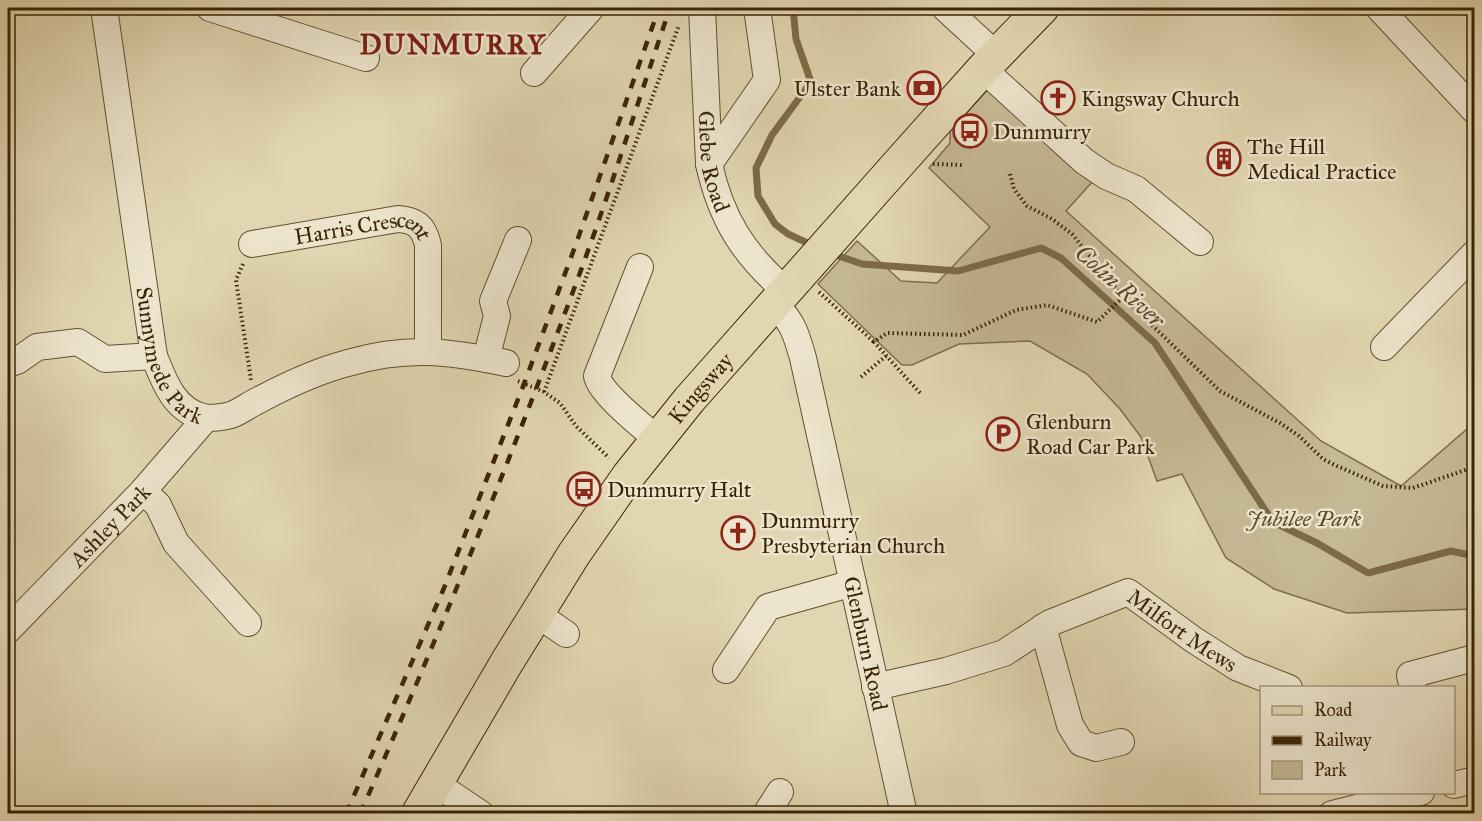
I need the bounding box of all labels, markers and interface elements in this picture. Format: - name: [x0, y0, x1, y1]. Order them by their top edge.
- district label: DUNMURRY: [359, 27, 547, 62]
- bank icon: Ulster Bank: [906, 70, 942, 106]
- place label: Ulster Bank: [794, 75, 902, 102]
- church icon: Kingsway Church: [1040, 80, 1076, 116]
- place label: Kingsway Church: [1081, 85, 1240, 112]
- street label: Glebe Road: [693, 110, 736, 216]
- bus stop icon: Dunmurry: [952, 113, 988, 149]
- place label: Dunmurry: [993, 118, 1092, 145]
- place label: The Hill Medical Practice: [1247, 133, 1396, 185]
- building icon: The Hill Medical Practice: [1206, 141, 1242, 177]
- street label: Harris Crescent: [292, 206, 438, 251]
- water label: Colin River: [1069, 238, 1173, 336]
- street label: Sunnymede Park: [130, 285, 207, 430]
- street label: Kingsway: [662, 347, 739, 429]
- place label: Glenburn Road Car Park: [1026, 408, 1155, 460]
- parking icon: Glenburn Road Car Park: [985, 416, 1021, 452]
- bus stop icon: Dunmurry Halt: [566, 471, 602, 507]
- place label: Dunmurry Halt: [607, 476, 752, 503]
- street label: Ashley Park: [63, 478, 157, 573]
- park label: Jubilee Park: [1245, 505, 1361, 532]
- place label: Dunmurry Presbyterian Church: [761, 507, 945, 559]
- church icon: Dunmurry Presbyterian Church: [720, 515, 756, 551]
- street label: Glenburn Road: [838, 574, 894, 713]
- street label: Milfort Mews: [1122, 583, 1242, 678]
- legend: [1260, 686, 1455, 794]
- text: Road: [1314, 699, 1352, 721]
- text: Railway: [1314, 729, 1372, 751]
- text: Park: [1314, 759, 1347, 781]

